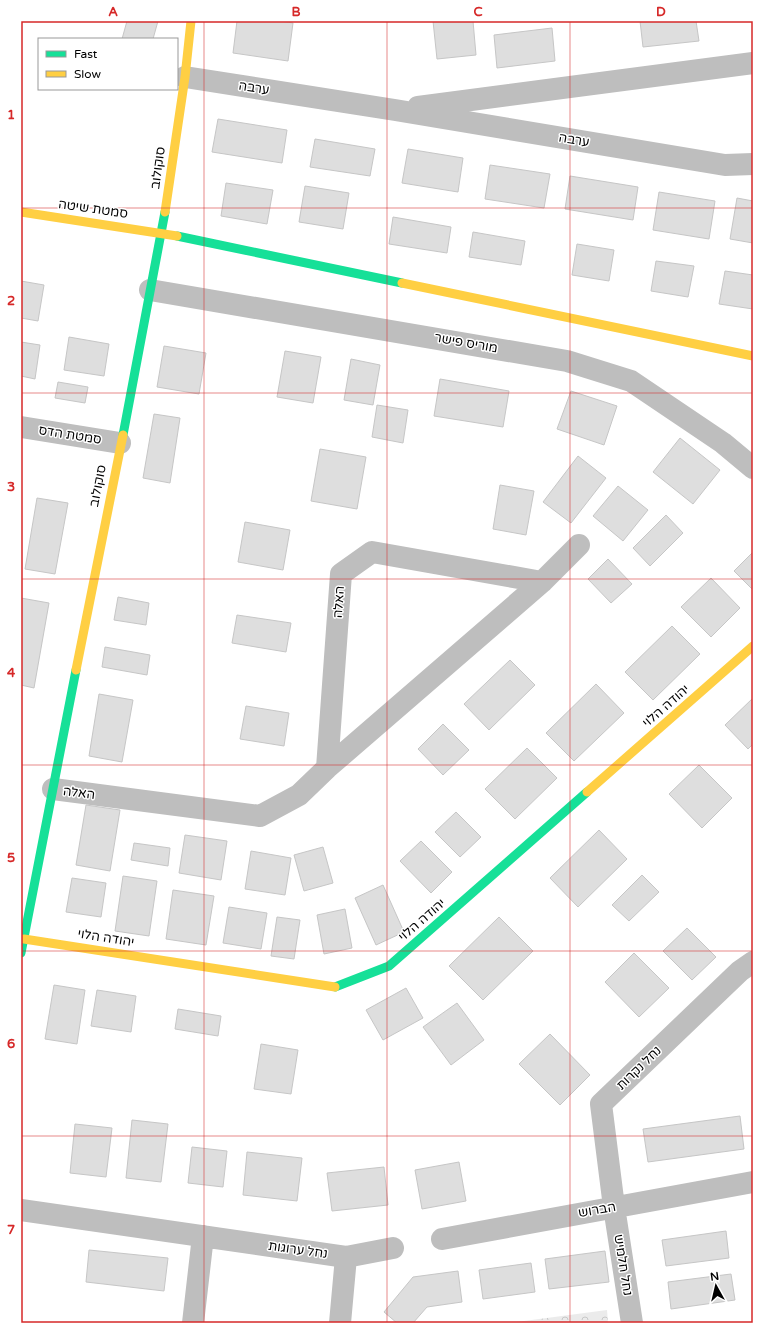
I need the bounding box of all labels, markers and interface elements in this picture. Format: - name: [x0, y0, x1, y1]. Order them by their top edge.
- text: A: [108, 4, 118, 20]
- text: B: [291, 4, 301, 20]
- text: C: [473, 4, 483, 20]
- text: D: [656, 4, 666, 20]
- legend: [38, 38, 178, 90]
- text: Fast: [74, 47, 98, 61]
- text: Slow: [74, 67, 101, 81]
- street label: ערבה: [237, 78, 271, 98]
- text: 1: [7, 107, 15, 123]
- street label: ערבה: [557, 129, 591, 151]
- street label: סוקולוב: [147, 146, 169, 190]
- street label: סמטת שיטה: [57, 196, 129, 222]
- text: 2: [7, 293, 15, 309]
- street label: מוריס פישר: [433, 330, 499, 356]
- street label: סמטת הדס: [37, 422, 103, 448]
- street label: סוקולוב: [86, 464, 110, 508]
- text: 3: [7, 479, 15, 495]
- street label: האלה: [330, 585, 348, 619]
- text: 4: [7, 665, 16, 681]
- street label: יהודה הלוי: [639, 681, 693, 731]
- street label: האלה: [62, 783, 96, 803]
- text: 5: [7, 850, 15, 866]
- street label: יהודה הלוי: [395, 895, 449, 945]
- street label: יהודה הלוי: [76, 926, 136, 950]
- text: 6: [7, 1036, 15, 1052]
- street label: נחל נקרות: [613, 1043, 665, 1093]
- street label: הברוש: [577, 1199, 617, 1221]
- text: 7: [7, 1222, 15, 1238]
- street label: נחל חלמיש: [610, 1233, 636, 1297]
- street label: נחל ערוגות: [267, 1238, 329, 1262]
- north arrow: [696, 1266, 736, 1306]
- text: N: [709, 1270, 720, 1284]

